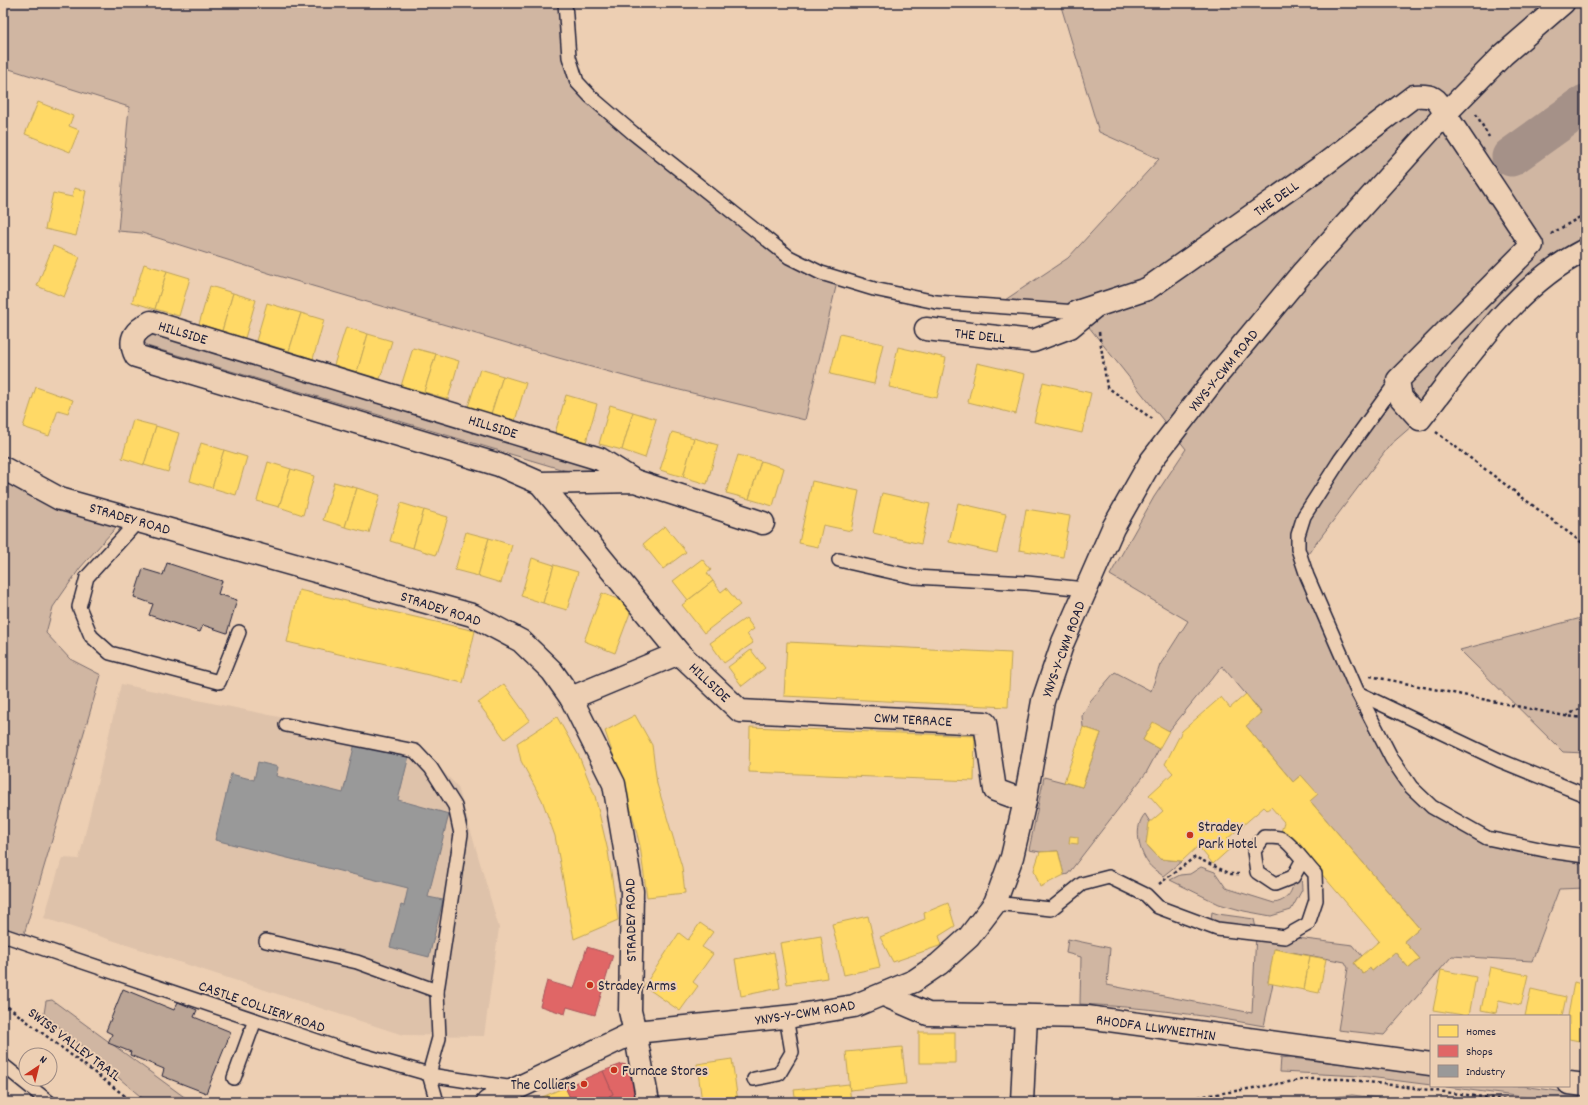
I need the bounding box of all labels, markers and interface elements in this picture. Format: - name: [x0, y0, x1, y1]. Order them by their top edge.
- street label: THE DELL: [1250, 176, 1304, 223]
- street label: HILLSIDE: [155, 316, 210, 352]
- street label: THE DELL: [953, 323, 1006, 351]
- street label: YNYS-Y-CWM ROAD: [1184, 325, 1265, 417]
- street label: HILLSIDE: [465, 410, 520, 446]
- street label: STRADEY ROAD: [86, 498, 173, 542]
- street label: STRADEY ROAD: [397, 587, 484, 633]
- street label: YNYS-Y-CWM ROAD: [1037, 598, 1093, 701]
- street label: HILLSIDE: [683, 658, 735, 709]
- street label: CWM TERRACE: [873, 708, 953, 734]
- place label: Stradey Park Hotel: [1198, 817, 1257, 856]
- marker: Stradey Park Hotel: [1185, 830, 1195, 840]
- street label: STRADEY ROAD: [620, 878, 644, 962]
- street label: CASTLE COLLIERY ROAD: [195, 976, 328, 1040]
- place label: Stradey Arms: [598, 976, 676, 998]
- marker: Stradey Arms: [585, 980, 595, 990]
- street label: YNYS-Y-CWM ROAD: [754, 995, 857, 1033]
- street label: SWISS VALLEY TRAIL: [22, 1003, 125, 1088]
- street label: RHODFA LLWYNEITHIN: [1094, 1010, 1217, 1048]
- legend: [1430, 1015, 1570, 1087]
- text: Homes: [1466, 1024, 1496, 1041]
- text: Shops: [1466, 1044, 1493, 1061]
- north arrow: [18, 1047, 58, 1087]
- text: N: [36, 1052, 50, 1069]
- place label: Furnace Stores: [622, 1061, 708, 1083]
- text: Industry: [1466, 1064, 1506, 1081]
- marker: Furnace Stores: [609, 1065, 619, 1075]
- place label: The Colliers: [511, 1075, 576, 1097]
- marker: The Colliers: [579, 1079, 589, 1089]

